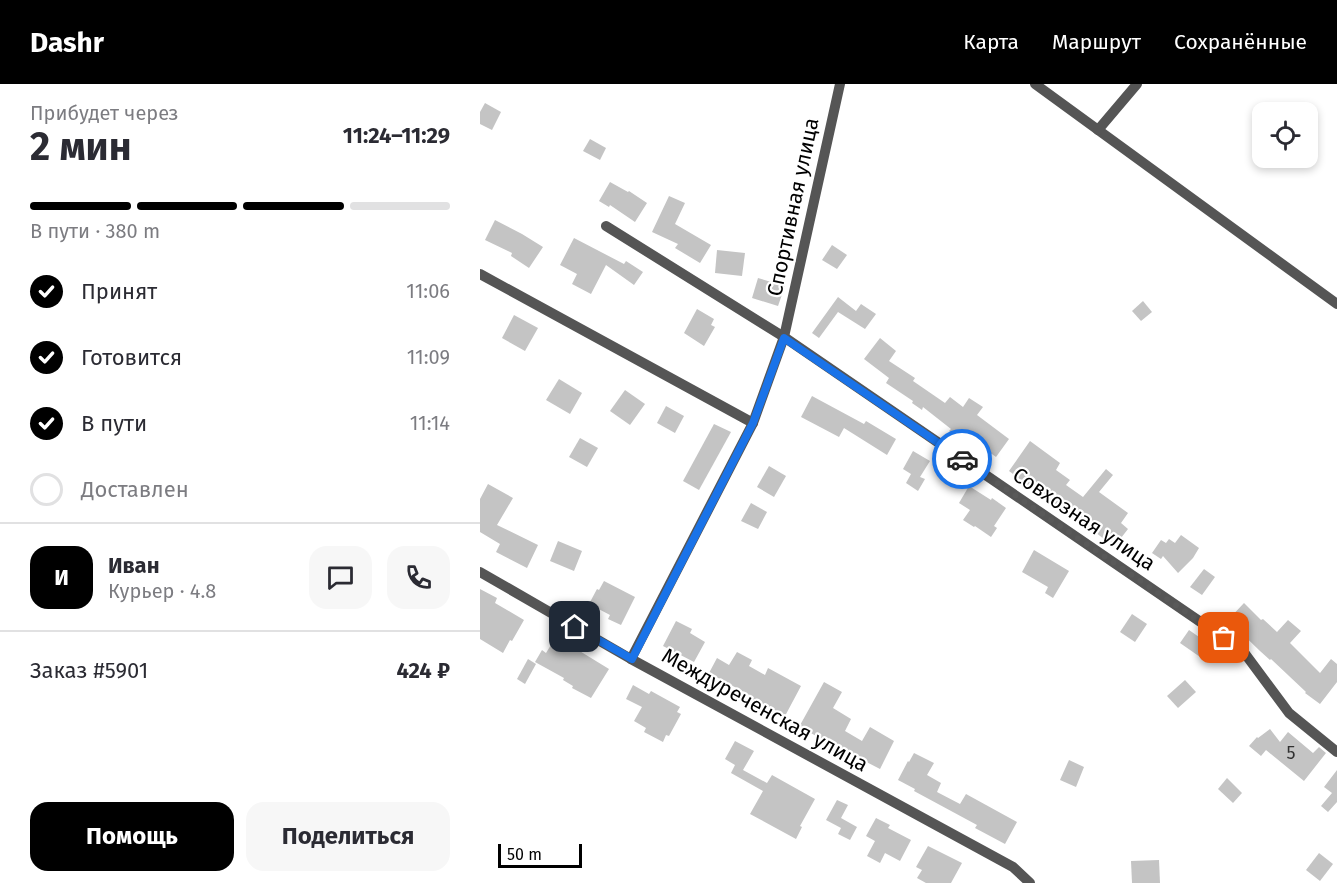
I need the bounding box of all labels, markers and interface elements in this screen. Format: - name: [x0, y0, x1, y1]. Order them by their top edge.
- text: Dashr: [30, 26, 104, 59]
- text: Карта: [963, 29, 1019, 55]
- text: Маршрут: [1052, 29, 1141, 55]
- text: Сохранённые: [1174, 29, 1307, 55]
- text: Прибудет через: [30, 101, 179, 125]
- map controls: [1252, 102, 1318, 168]
- button: locate: [1252, 102, 1318, 168]
- street label: Спортивная улица: [761, 116, 825, 298]
- text: 11:24–11:29: [343, 122, 450, 149]
- text: 2 мин: [30, 124, 132, 170]
- text: В пути · 380 m: [30, 219, 160, 243]
- icon: check: [30, 275, 63, 308]
- text: Принят: [81, 278, 157, 305]
- text: 11:06: [406, 279, 450, 303]
- icon: check: [30, 341, 63, 374]
- text: Готовится: [81, 344, 182, 371]
- text: 11:09: [407, 345, 450, 369]
- icon: check: [30, 407, 63, 440]
- text: В пути: [81, 410, 147, 437]
- text: 11:14: [410, 411, 450, 435]
- courier: [932, 429, 992, 489]
- icon: car: [946, 443, 979, 476]
- street label: Совхозная улица: [1008, 462, 1160, 576]
- text: Доставлен: [81, 476, 189, 503]
- button: chat: [309, 546, 372, 609]
- button: phone: [387, 546, 450, 609]
- text: Иван: [108, 552, 160, 579]
- text: И: [54, 564, 69, 591]
- text: Курьер · 4.8: [108, 579, 216, 603]
- pin: [549, 601, 600, 652]
- icon: home: [558, 610, 591, 643]
- pin: [1198, 612, 1249, 663]
- icon: bag: [1207, 621, 1240, 654]
- street label: Междуреченская улица: [657, 642, 873, 778]
- text: Заказ #5901: [30, 657, 148, 684]
- text: 424 ₽: [397, 657, 450, 684]
- house number: 5: [1286, 742, 1296, 764]
- button: Помощь: [30, 802, 234, 871]
- button: Поделиться: [246, 802, 450, 871]
- scale bar: [498, 841, 582, 868]
- text: 50 m: [507, 845, 542, 864]

